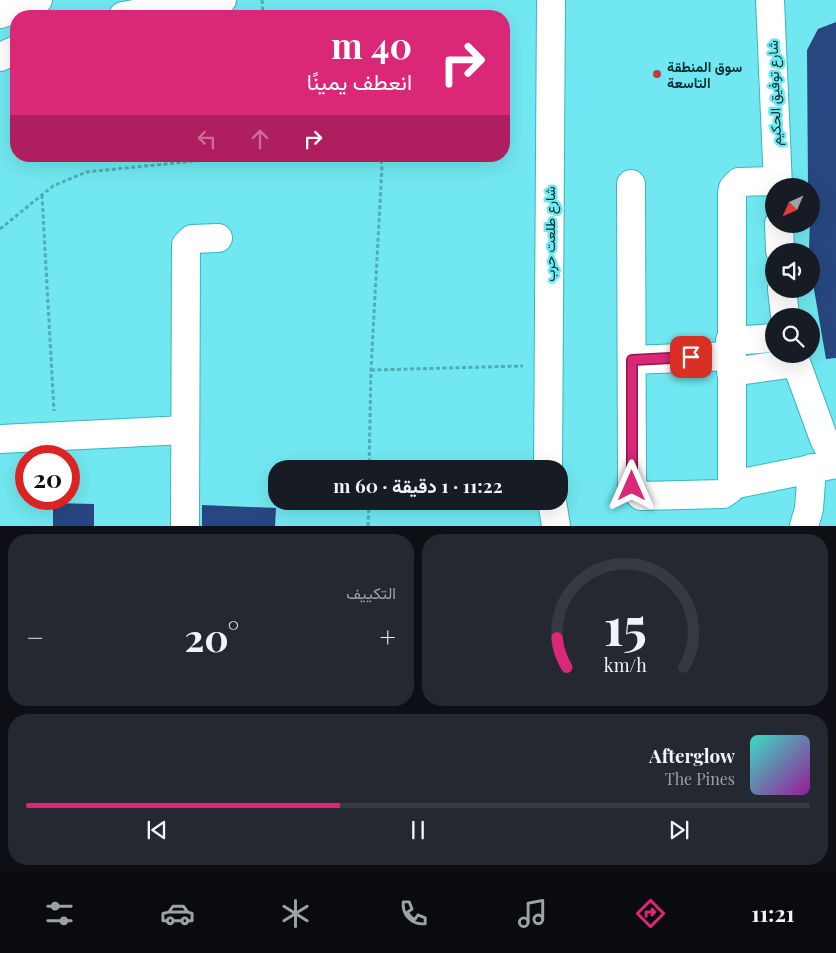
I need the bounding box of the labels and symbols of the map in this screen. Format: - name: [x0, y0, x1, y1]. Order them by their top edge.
- street label: شارع توفيق الحكيم: [763, 40, 787, 146]
- place label: سوق المنطقة التاسعة: [667, 57, 742, 92]
- marker: سوق المنطقة التاسعة: [651, 68, 663, 80]
- north arrow: [765, 178, 820, 232]
- street label: شارع طلعت حرب: [540, 186, 561, 282]
- pin: [670, 336, 712, 378]
- speed limit sign: 20: [15, 445, 80, 510]
- position arrow: [605, 459, 657, 511]

